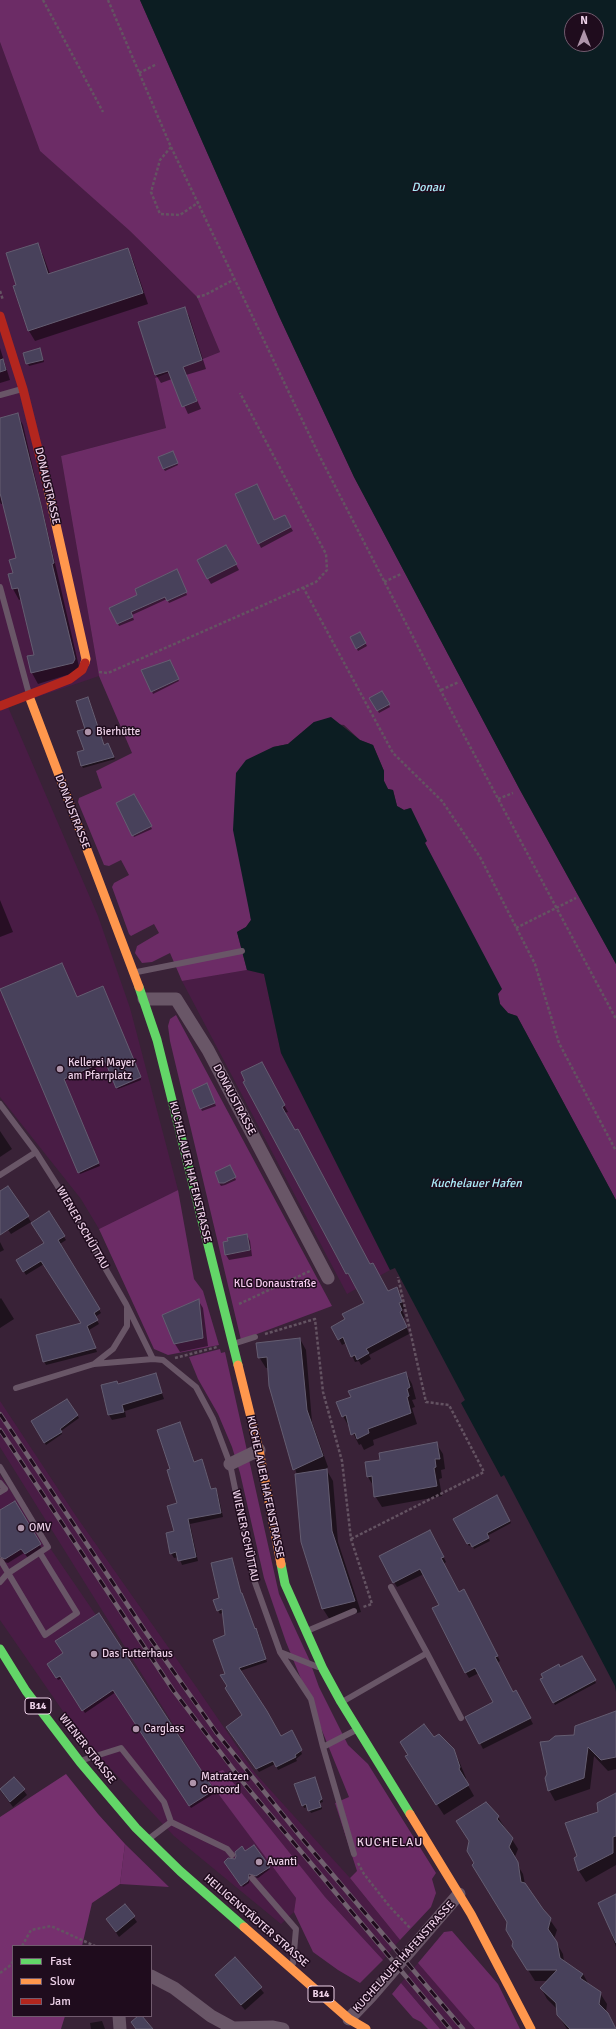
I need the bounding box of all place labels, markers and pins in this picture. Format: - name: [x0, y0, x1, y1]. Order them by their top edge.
- place label: Bierhütte: [96, 725, 140, 739]
- marker: Bierhütte: [83, 727, 93, 737]
- place label: Kellerei Mayer am Pfarrplatz: [68, 1056, 135, 1082]
- marker: Kellerei Mayer am Pfarrplatz: [55, 1064, 65, 1074]
- place label: OMV: [29, 1521, 51, 1535]
- marker: OMV: [16, 1523, 26, 1533]
- place label: Das Futterhaus: [102, 1647, 173, 1661]
- marker: Das Futterhaus: [89, 1649, 99, 1659]
- place label: Carglass: [144, 1722, 184, 1736]
- marker: Carglass: [131, 1724, 141, 1734]
- place label: Matratzen Concord: [201, 1770, 249, 1796]
- marker: Matratzen Concord: [188, 1778, 198, 1788]
- place label: Avanti: [267, 1855, 297, 1869]
- marker: Avanti: [254, 1857, 264, 1867]

